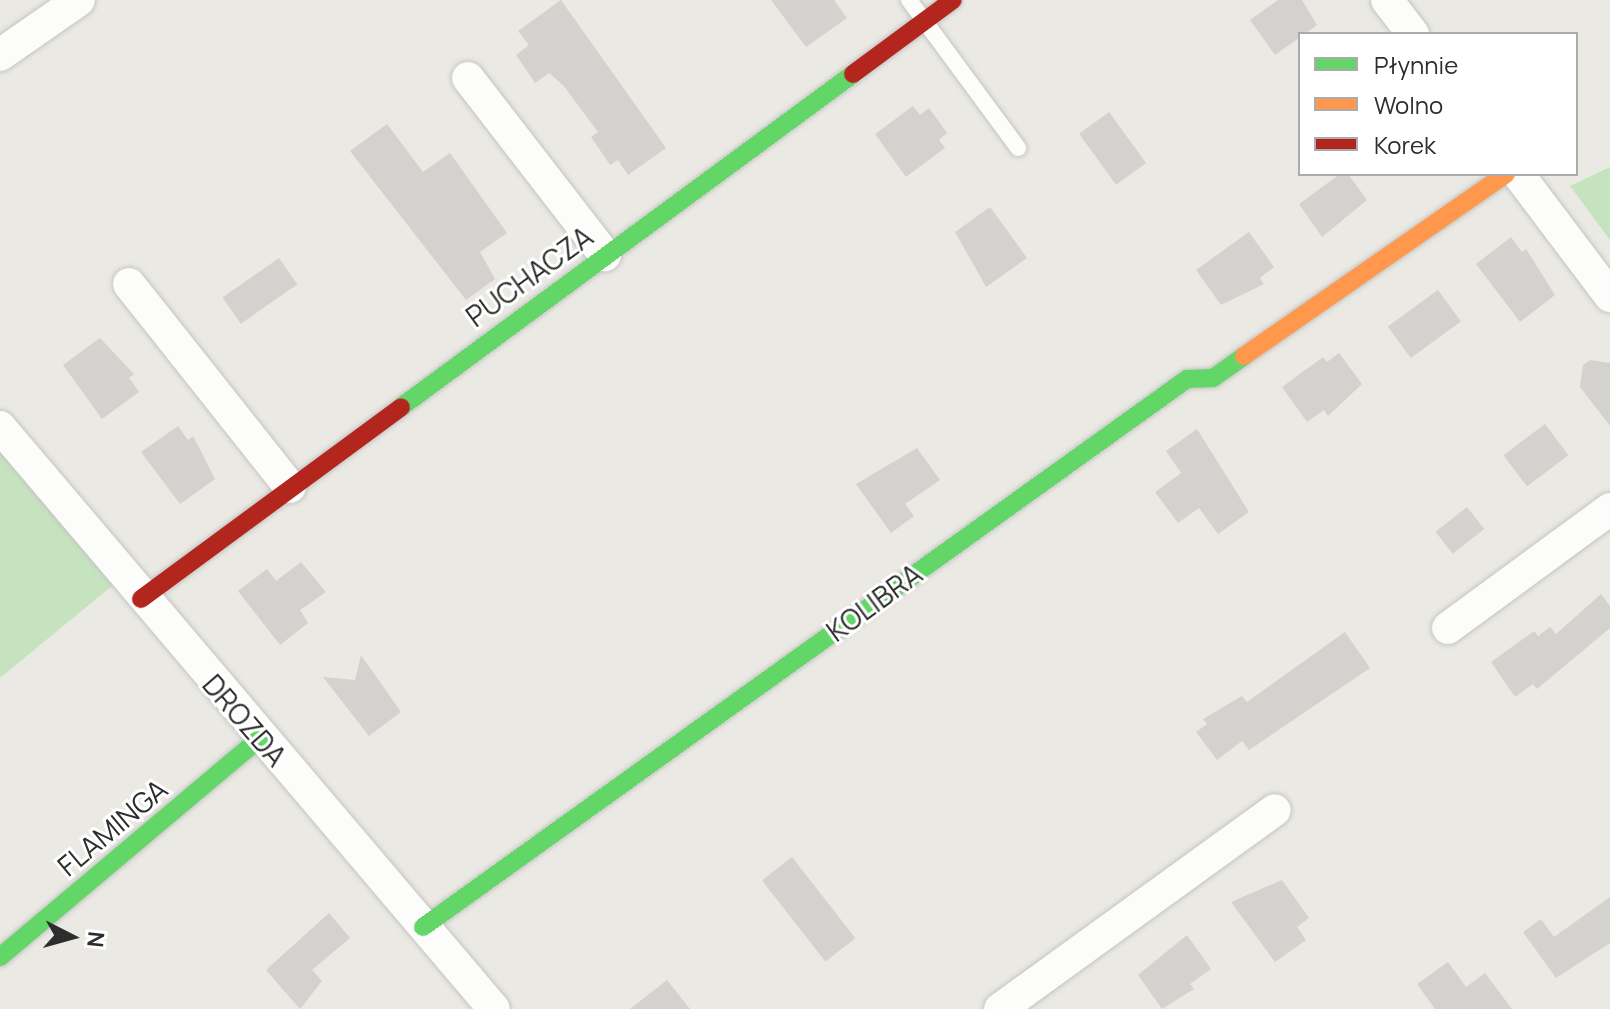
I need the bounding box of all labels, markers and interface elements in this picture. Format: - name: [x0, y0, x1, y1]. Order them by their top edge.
- legend: [1298, 32, 1578, 176]
- text: Płynnie: [1374, 48, 1458, 81]
- text: Wolno: [1374, 88, 1443, 121]
- text: Korek: [1374, 128, 1436, 161]
- street label: PUCHACZA: [459, 219, 599, 333]
- street label: KOLIBRA: [820, 556, 928, 648]
- street label: DROZDA: [196, 668, 294, 772]
- street label: FLAMINGA: [51, 772, 173, 882]
- north arrow: [32, 897, 112, 977]
- text: N: [80, 930, 112, 949]

